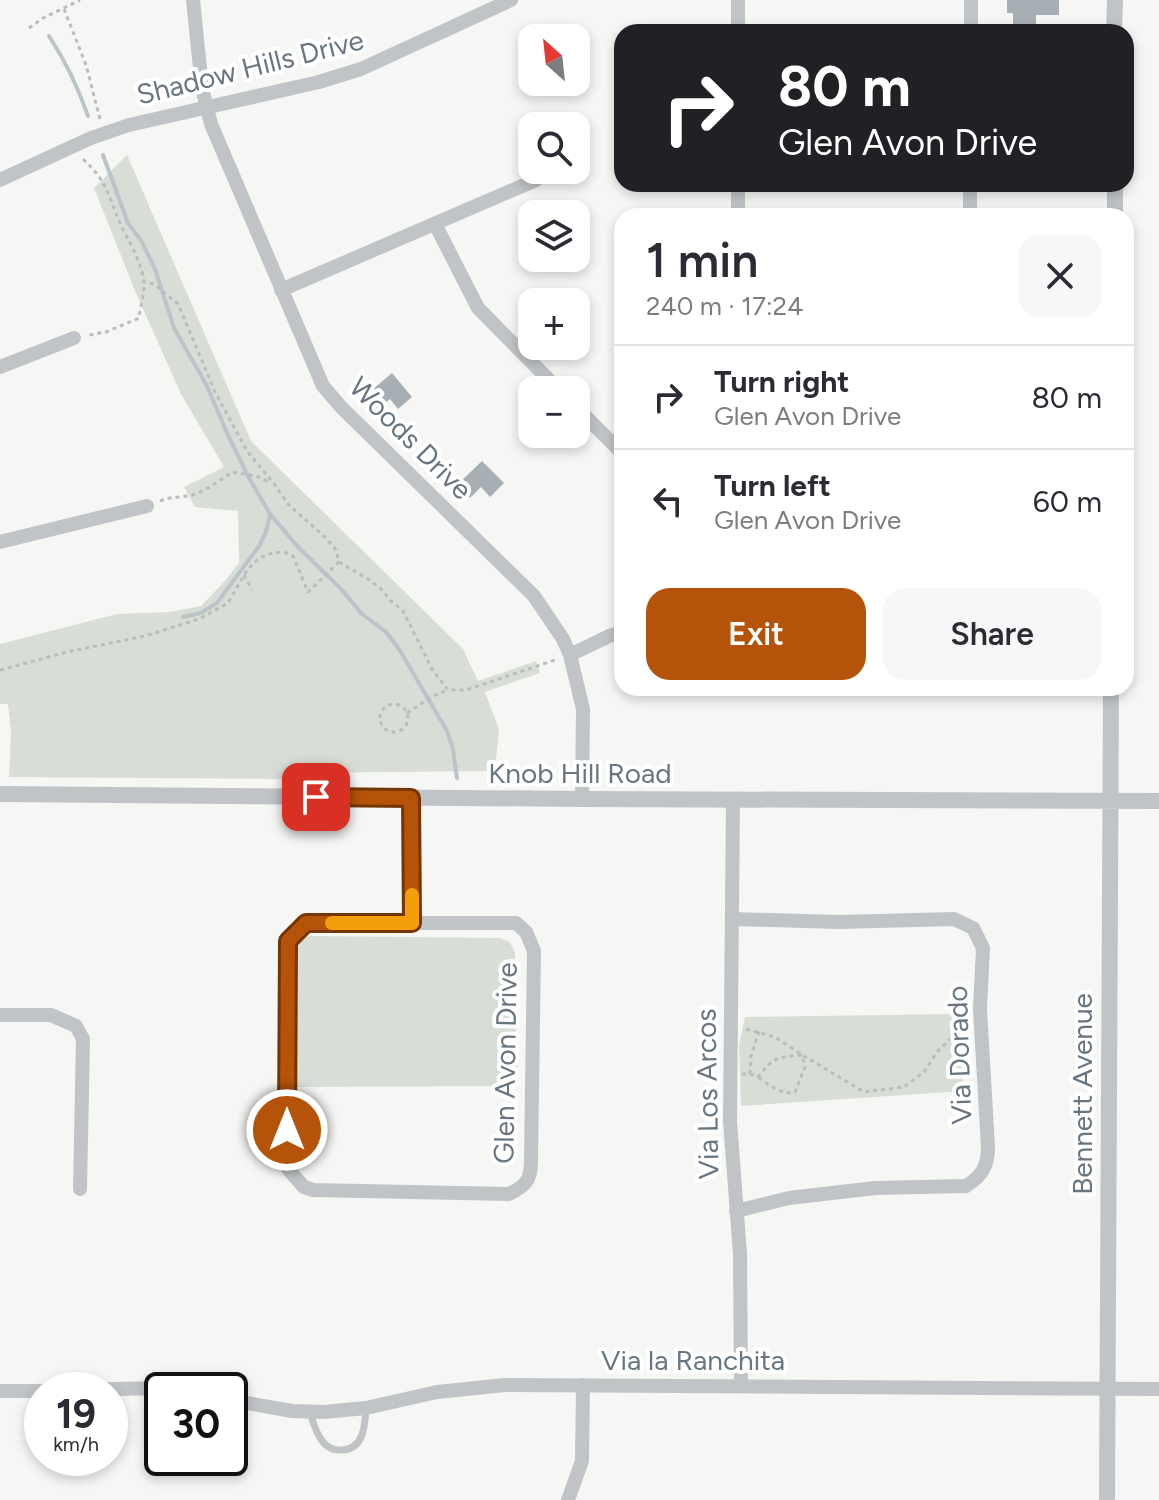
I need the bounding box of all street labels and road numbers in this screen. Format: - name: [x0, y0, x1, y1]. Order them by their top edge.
- street label: Shadow Hills Drive: [133, 22, 367, 112]
- street label: Woods Drive: [343, 370, 479, 506]
- street label: Knob Hill Road: [488, 756, 672, 790]
- street label: Glen Avon Drive: [486, 962, 524, 1164]
- street label: Via Dorado: [940, 985, 978, 1125]
- street label: Bennett Avenue: [1065, 993, 1099, 1195]
- street label: Via Los Arcos: [689, 1008, 725, 1180]
- street label: Via la Ranchita: [601, 1343, 785, 1377]

